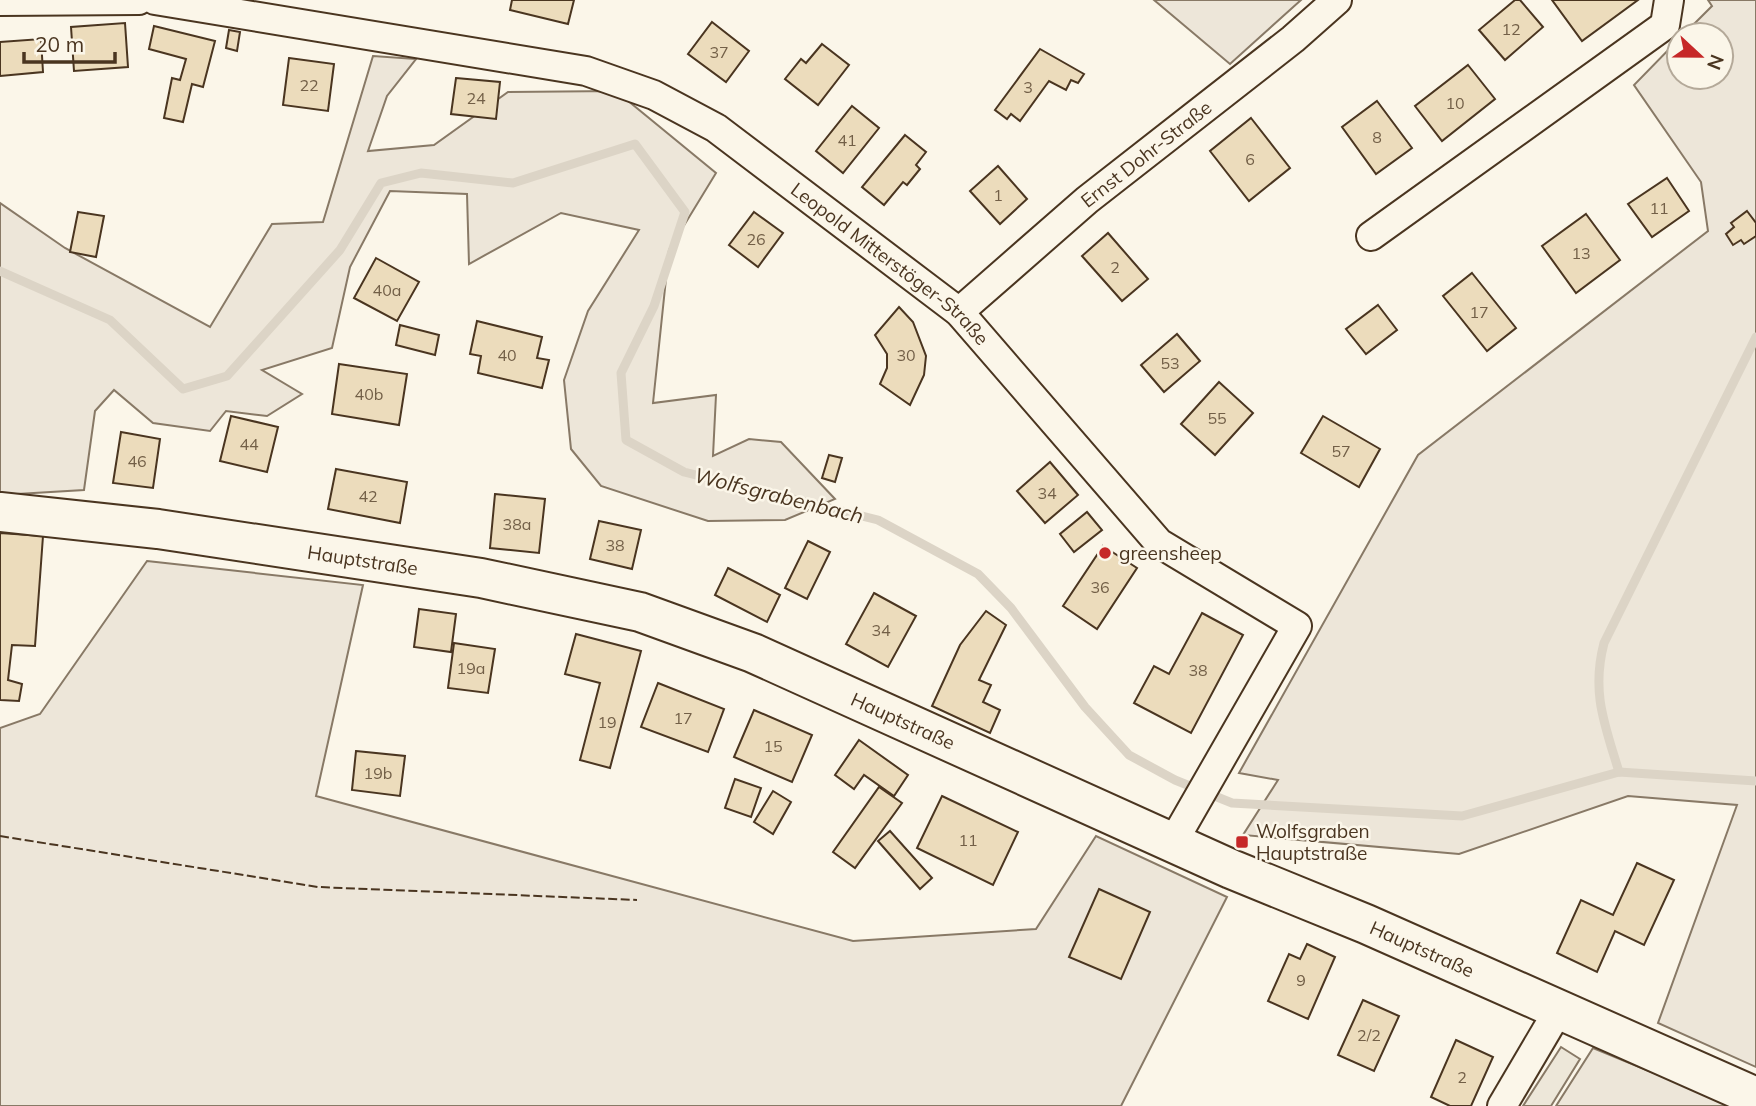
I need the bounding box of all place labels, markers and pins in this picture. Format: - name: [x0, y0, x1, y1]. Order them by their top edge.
- place label: greensheep: [1119, 541, 1222, 565]
- marker: greensheep: [1097, 545, 1113, 561]
- place label: Wolfsgraben Hauptstraße: [1256, 819, 1370, 865]
- marker: Wolfsgraben Hauptstraße: [1234, 834, 1250, 850]

